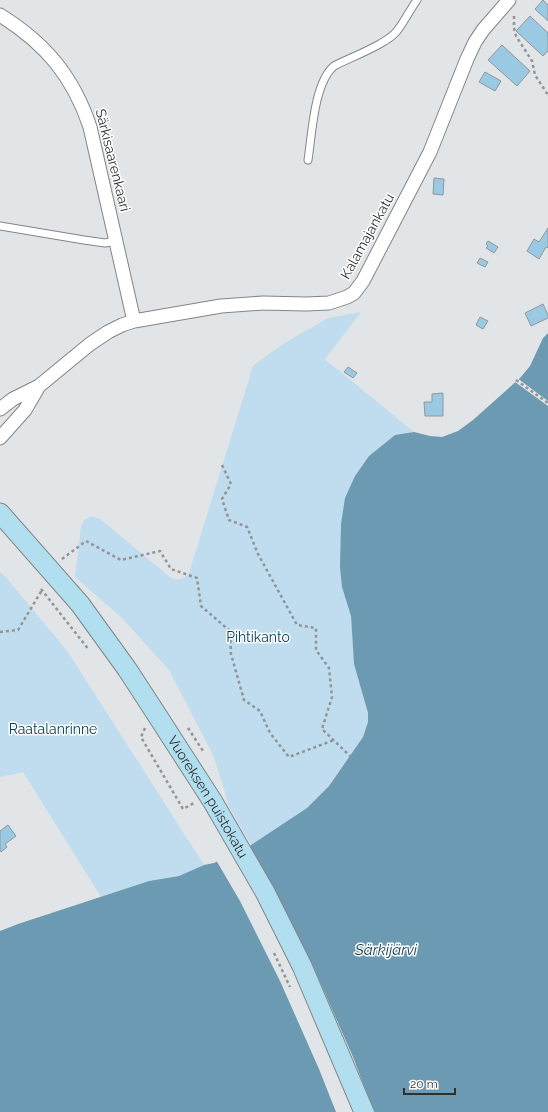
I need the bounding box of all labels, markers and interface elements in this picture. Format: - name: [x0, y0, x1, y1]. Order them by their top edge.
- street label: Särkisaarenkaari: [93, 107, 133, 213]
- street label: Kalamajankatu: [337, 190, 397, 282]
- park label: Pihtikanto: [226, 629, 290, 645]
- park label: Raatalanrinne: [9, 721, 97, 737]
- street label: Vuoreksen puistokatu: [164, 733, 252, 861]
- water label: Särkijärvi: [354, 941, 418, 959]
- scale bar: [404, 1070, 455, 1096]
- text: 20 m: [410, 1077, 438, 1091]

